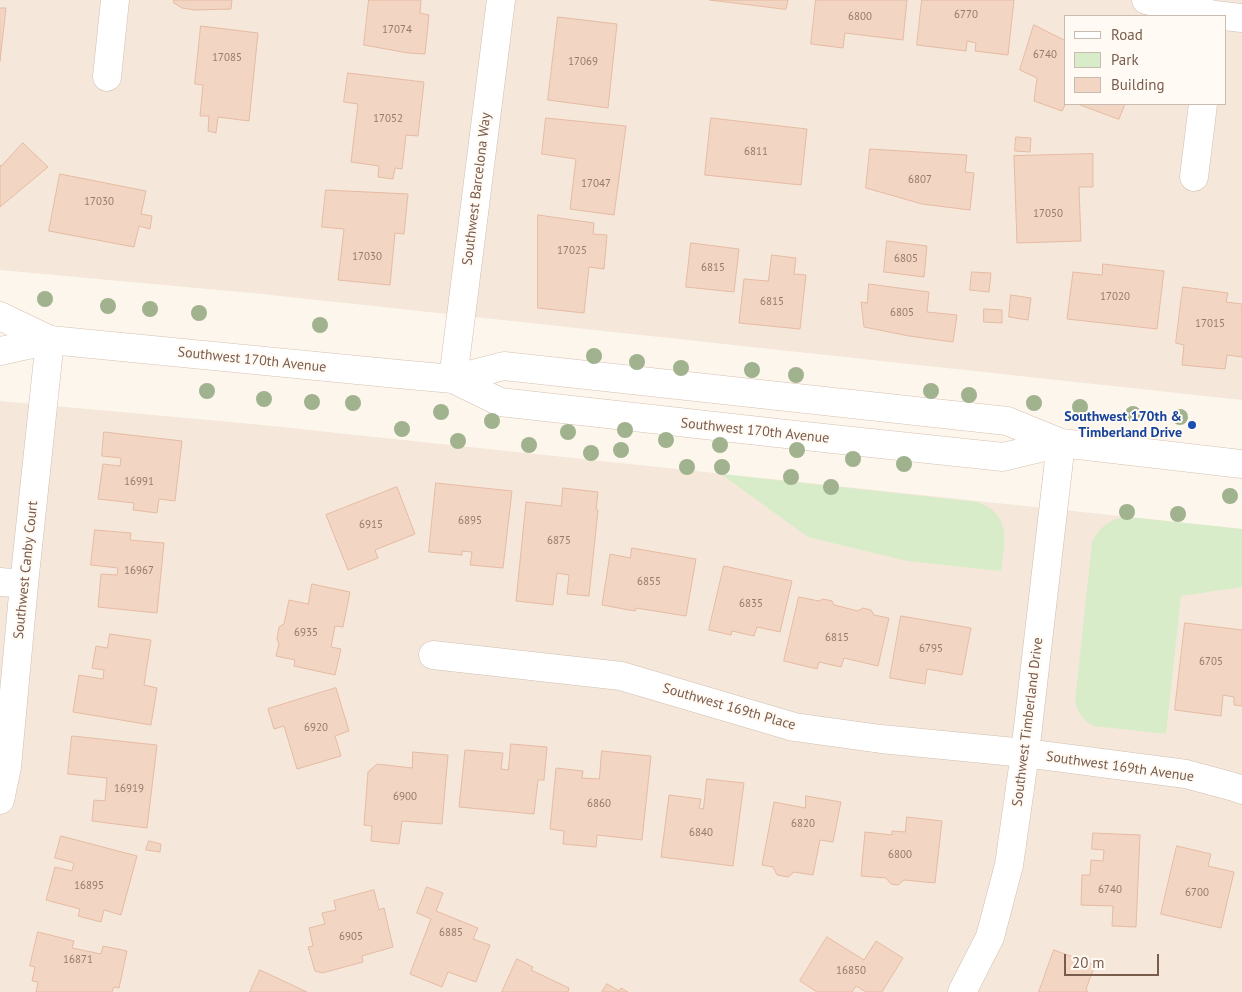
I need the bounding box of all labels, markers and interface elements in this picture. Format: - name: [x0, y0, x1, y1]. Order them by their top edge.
- house number: 6770: [954, 8, 978, 22]
- house number: 6800: [848, 10, 872, 24]
- legend: [1064, 15, 1227, 105]
- house number: 17074: [382, 23, 412, 37]
- text: Road: [1111, 25, 1143, 44]
- house number: 6740: [1033, 48, 1057, 62]
- text: Park: [1111, 50, 1139, 69]
- house number: 17085: [212, 51, 242, 65]
- house number: 17069: [568, 55, 598, 69]
- text: Building: [1111, 75, 1165, 94]
- house number: 17052: [373, 112, 403, 126]
- street label: Southwest Barcelona Way: [459, 112, 495, 266]
- house number: 6811: [744, 145, 768, 159]
- house number: 6807: [908, 173, 932, 187]
- house number: 17047: [581, 177, 611, 191]
- house number: 17030: [84, 195, 114, 209]
- house number: 17050: [1033, 207, 1063, 221]
- house number: 17025: [557, 244, 587, 258]
- house number: 17030: [352, 250, 382, 264]
- house number: 6805: [894, 252, 918, 266]
- house number: 6815: [701, 261, 725, 275]
- house number: 17020: [1100, 290, 1130, 304]
- house number: 6815: [760, 295, 784, 309]
- house number: 6805: [890, 306, 914, 320]
- house number: 17015: [1195, 317, 1225, 331]
- street label: Southwest 170th Avenue: [177, 344, 327, 376]
- place label: Southwest 170th & Timberland Drive: [1064, 409, 1182, 442]
- street label: Southwest 170th Avenue: [680, 415, 830, 447]
- marker: Southwest 170th & Timberland Drive: [1186, 419, 1198, 431]
- house number: 16991: [124, 475, 154, 489]
- street label: Southwest Canby Court: [10, 500, 42, 640]
- house number: 6895: [458, 514, 482, 528]
- house number: 6915: [359, 518, 383, 532]
- house number: 6875: [547, 534, 571, 548]
- house number: 16967: [124, 564, 154, 578]
- house number: 6855: [637, 575, 661, 589]
- house number: 6835: [739, 597, 763, 611]
- house number: 6935: [294, 626, 318, 640]
- house number: 6815: [825, 631, 849, 645]
- street label: Southwest Timberland Drive: [1009, 637, 1047, 807]
- house number: 6795: [919, 642, 943, 656]
- house number: 6705: [1199, 655, 1223, 669]
- street label: Southwest 169th Place: [661, 680, 797, 734]
- house number: 6920: [304, 721, 328, 735]
- street label: Southwest 169th Avenue: [1045, 748, 1195, 786]
- house number: 16919: [114, 782, 144, 796]
- house number: 6900: [393, 790, 417, 804]
- house number: 6860: [587, 797, 611, 811]
- house number: 6820: [791, 817, 815, 831]
- house number: 6840: [689, 826, 713, 840]
- house number: 6800: [888, 848, 912, 862]
- house number: 16895: [74, 879, 104, 893]
- house number: 6740: [1098, 883, 1122, 897]
- house number: 6700: [1185, 886, 1209, 900]
- house number: 6885: [439, 926, 463, 940]
- house number: 6905: [339, 930, 363, 944]
- scale bar: [1067, 944, 1162, 976]
- house number: 16871: [63, 953, 93, 967]
- text: 20 m: [1072, 953, 1105, 972]
- house number: 16850: [836, 964, 866, 978]

